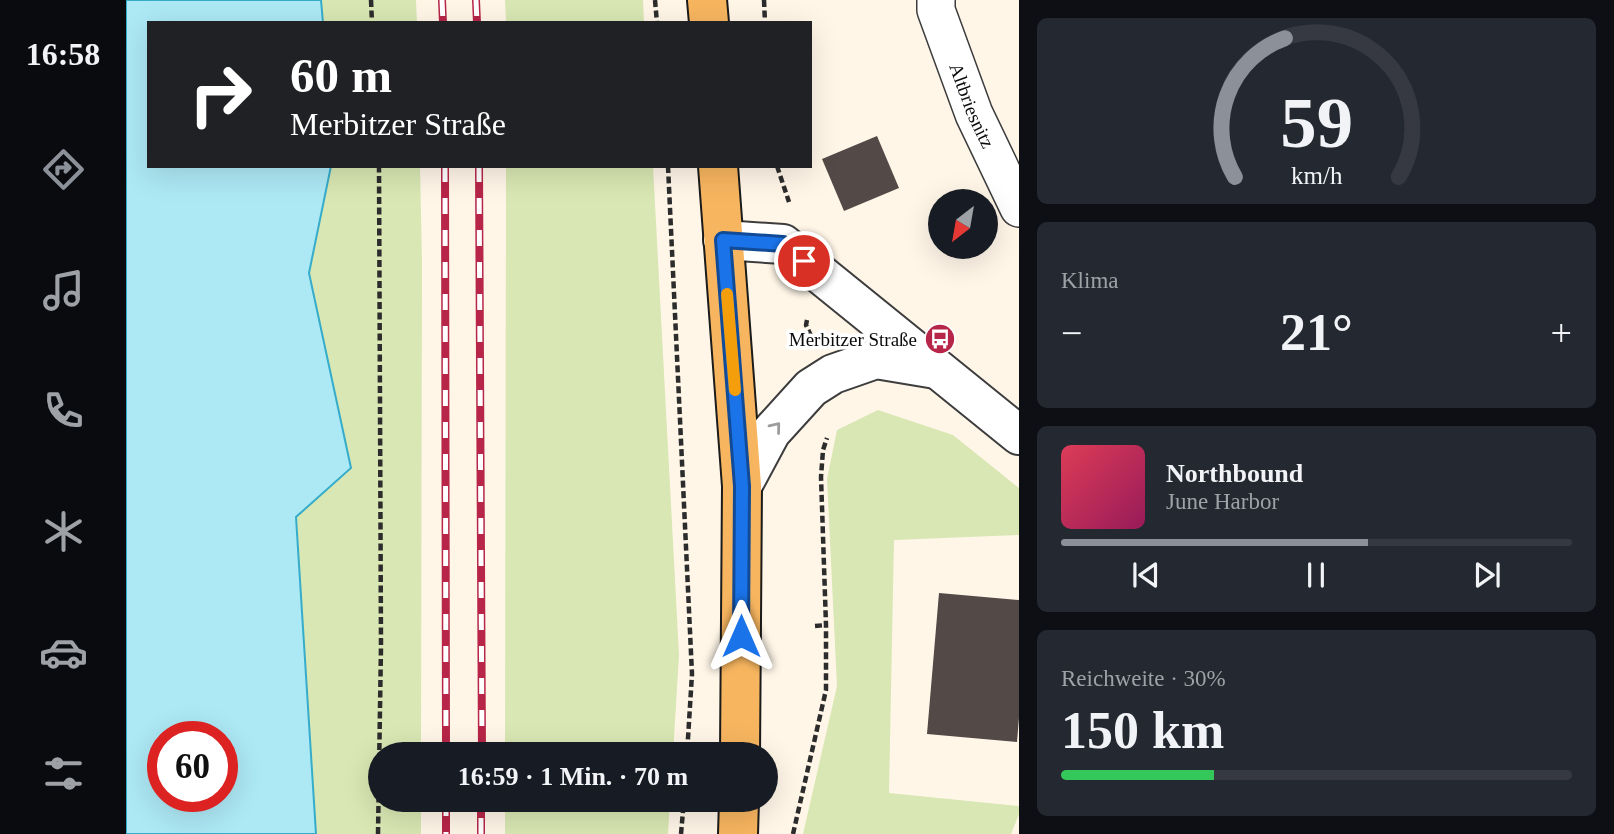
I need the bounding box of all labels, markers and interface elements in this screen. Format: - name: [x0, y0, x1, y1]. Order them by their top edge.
- text: 16:58: [26, 36, 100, 72]
- text: 60 m: [290, 48, 392, 103]
- icon: right: [175, 49, 266, 140]
- street label: Altbriesnitz: [945, 60, 999, 151]
- text: 59: [1280, 82, 1353, 163]
- text: Merbitzer Straße: [290, 106, 506, 142]
- icon: directions: [39, 145, 88, 194]
- text: km/h: [1291, 162, 1343, 189]
- north arrow: [928, 189, 998, 259]
- map controls: [928, 189, 998, 259]
- pin: [774, 231, 834, 291]
- icon: arrive: [785, 242, 823, 280]
- icon: music: [39, 266, 88, 315]
- text: Klima: [1061, 268, 1119, 293]
- text: 21°: [1280, 304, 1353, 361]
- text: −: [1061, 312, 1082, 354]
- text: +: [1551, 312, 1572, 354]
- bus stop icon: Merbitzer Straße: [923, 322, 957, 356]
- place label: Merbitzer Straße: [789, 329, 917, 350]
- icon: phone: [39, 386, 88, 435]
- one-way arrow: [768, 423, 780, 436]
- text: Northbound: [1166, 459, 1303, 488]
- text: June Harbor: [1166, 489, 1279, 514]
- icon: climate: [39, 507, 88, 556]
- icon: previous: [1127, 556, 1165, 594]
- icon: pause: [1297, 556, 1335, 594]
- icon: next: [1468, 556, 1506, 594]
- position arrow: [704, 599, 778, 673]
- icon: car: [39, 628, 88, 677]
- text: Reichweite · 30%: [1061, 666, 1226, 691]
- text: 150 km: [1061, 702, 1224, 759]
- speed limit sign: 60: [147, 721, 238, 812]
- icon: filters: [39, 749, 88, 798]
- text: 16:59 · 1 Min. · 70 m: [458, 762, 688, 791]

